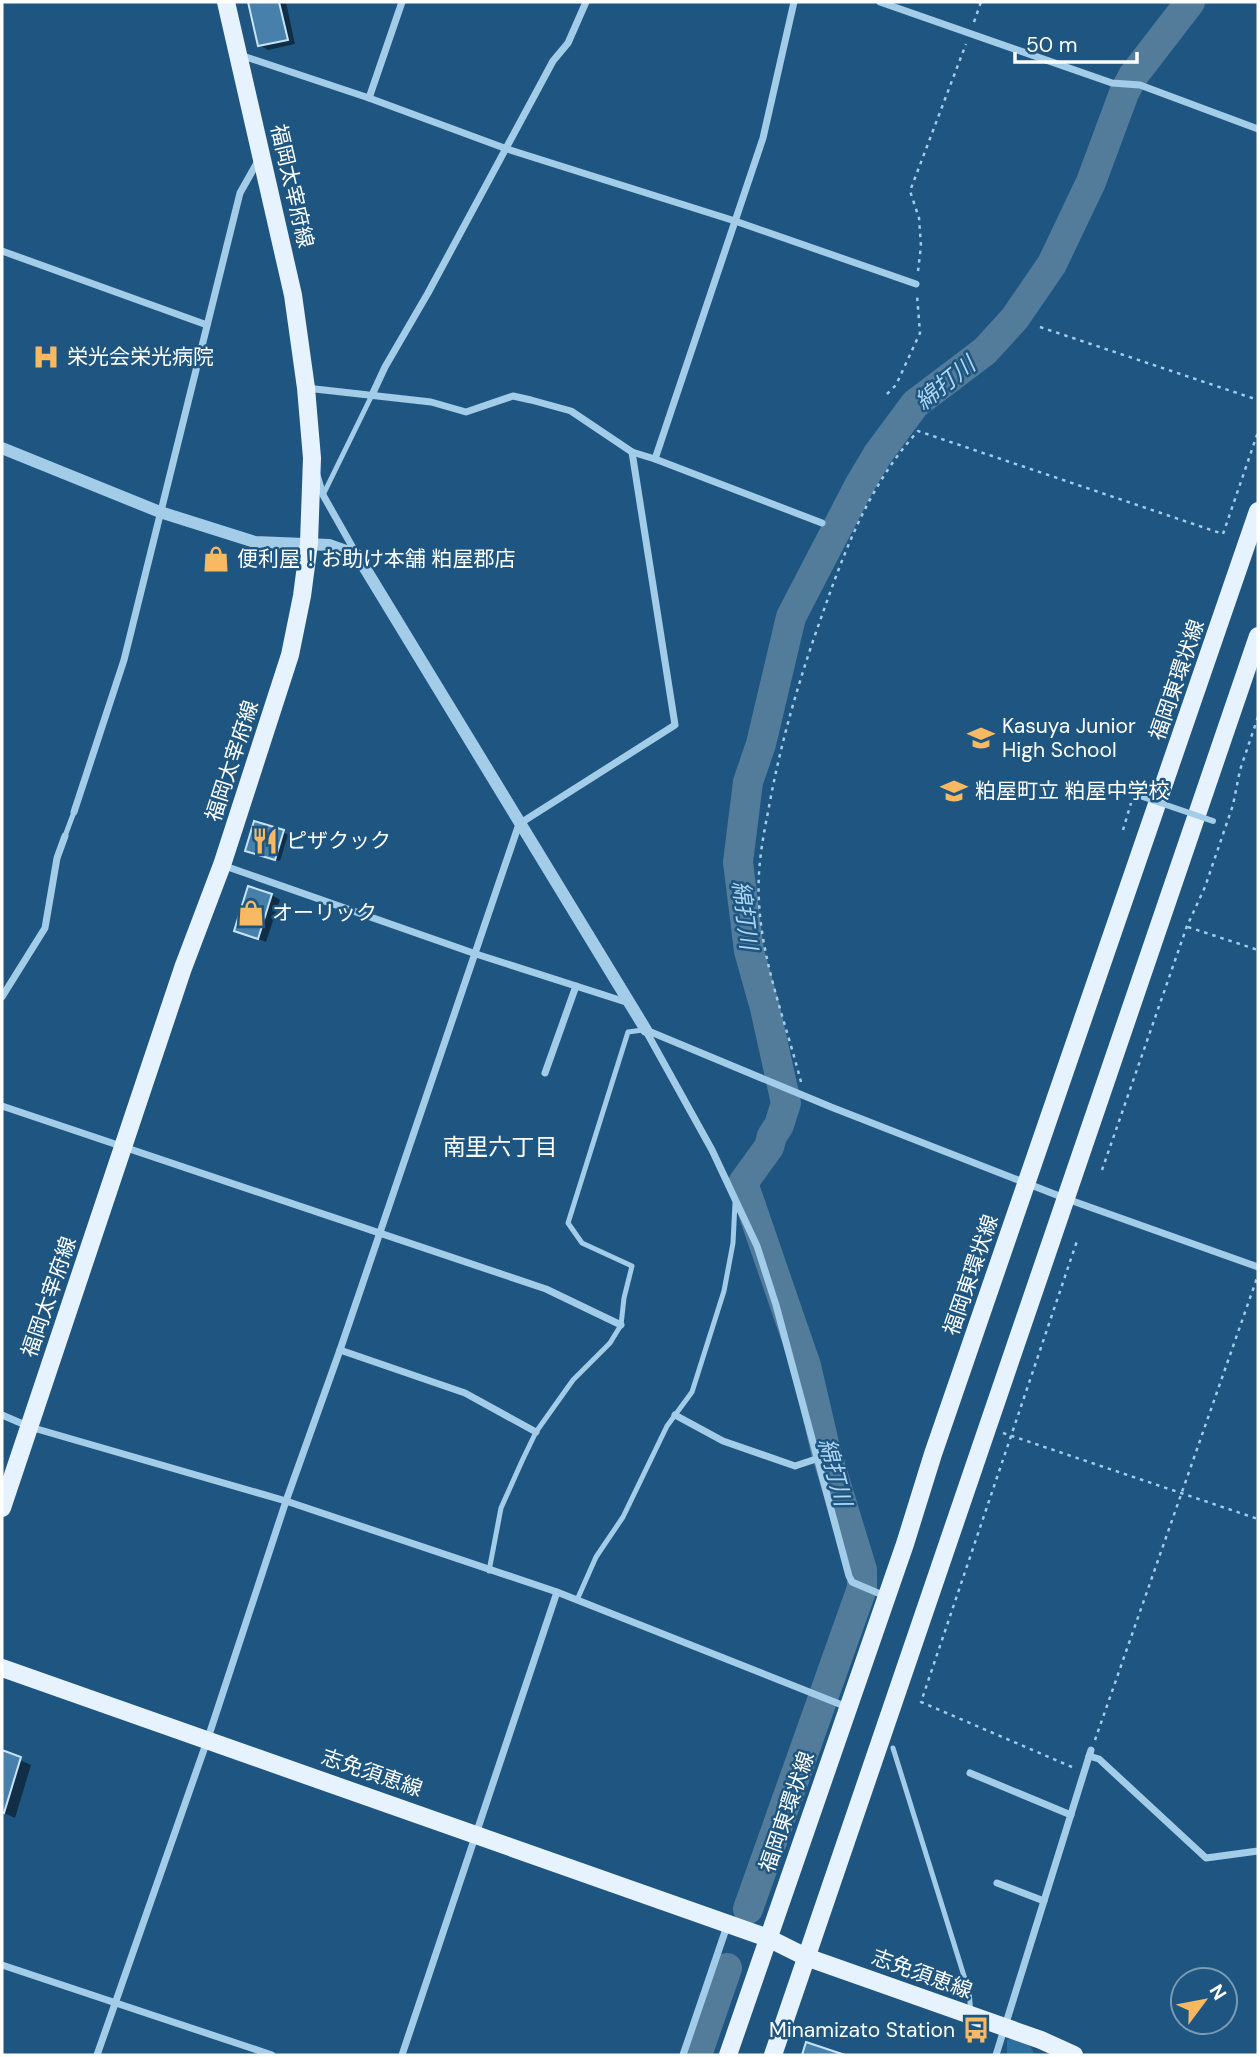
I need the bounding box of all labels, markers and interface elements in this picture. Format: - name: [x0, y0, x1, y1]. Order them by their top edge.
- scale bar: [1015, 21, 1138, 65]
- text: 50 m: [1026, 31, 1077, 59]
- street label: 福岡太宰府線: [264, 121, 320, 251]
- hospital icon: 栄光会栄光病院: [31, 342, 61, 372]
- place label: 栄光会栄光病院: [67, 343, 214, 371]
- water label: 綿打川: [909, 348, 984, 416]
- shop icon: 便利屋！お助け本舗 粕屋郡店: [201, 544, 231, 574]
- place label: 便利屋！お助け本舗 粕屋郡店: [237, 545, 516, 573]
- street label: 福岡東環状線: [1143, 616, 1211, 744]
- street label: 福岡太宰府線: [199, 697, 265, 825]
- place label: Kasuya Junior High School: [1002, 712, 1136, 764]
- school or university icon: Kasuya Junior High School: [966, 723, 996, 753]
- school or university icon: 粕屋町立 粕屋中学校: [939, 776, 969, 806]
- place label: 粕屋町立 粕屋中学校: [975, 777, 1170, 805]
- restaurant icon: ピザクック: [250, 826, 280, 856]
- place label: ピザクック: [286, 827, 391, 855]
- water label: 綿打川: [726, 879, 764, 954]
- shop icon: オーリック: [236, 898, 266, 928]
- place label: オーリック: [272, 899, 377, 927]
- district label: 南里六丁目: [443, 1132, 558, 1162]
- street label: 福岡東環状線: [937, 1211, 1005, 1339]
- street label: 福岡太宰府線: [15, 1233, 83, 1361]
- water label: 綿打川: [812, 1435, 859, 1512]
- street label: 志免須恵線: [318, 1743, 426, 1803]
- street label: 福岡東環状線: [753, 1748, 821, 1876]
- street label: 志免須恵線: [868, 1943, 976, 2005]
- north arrow: [1169, 1966, 1239, 2036]
- text: N: [1204, 1980, 1232, 2005]
- bus stop icon: Minamizato Station: [961, 2015, 991, 2045]
- place label: Minamizato Station: [769, 2016, 955, 2044]

